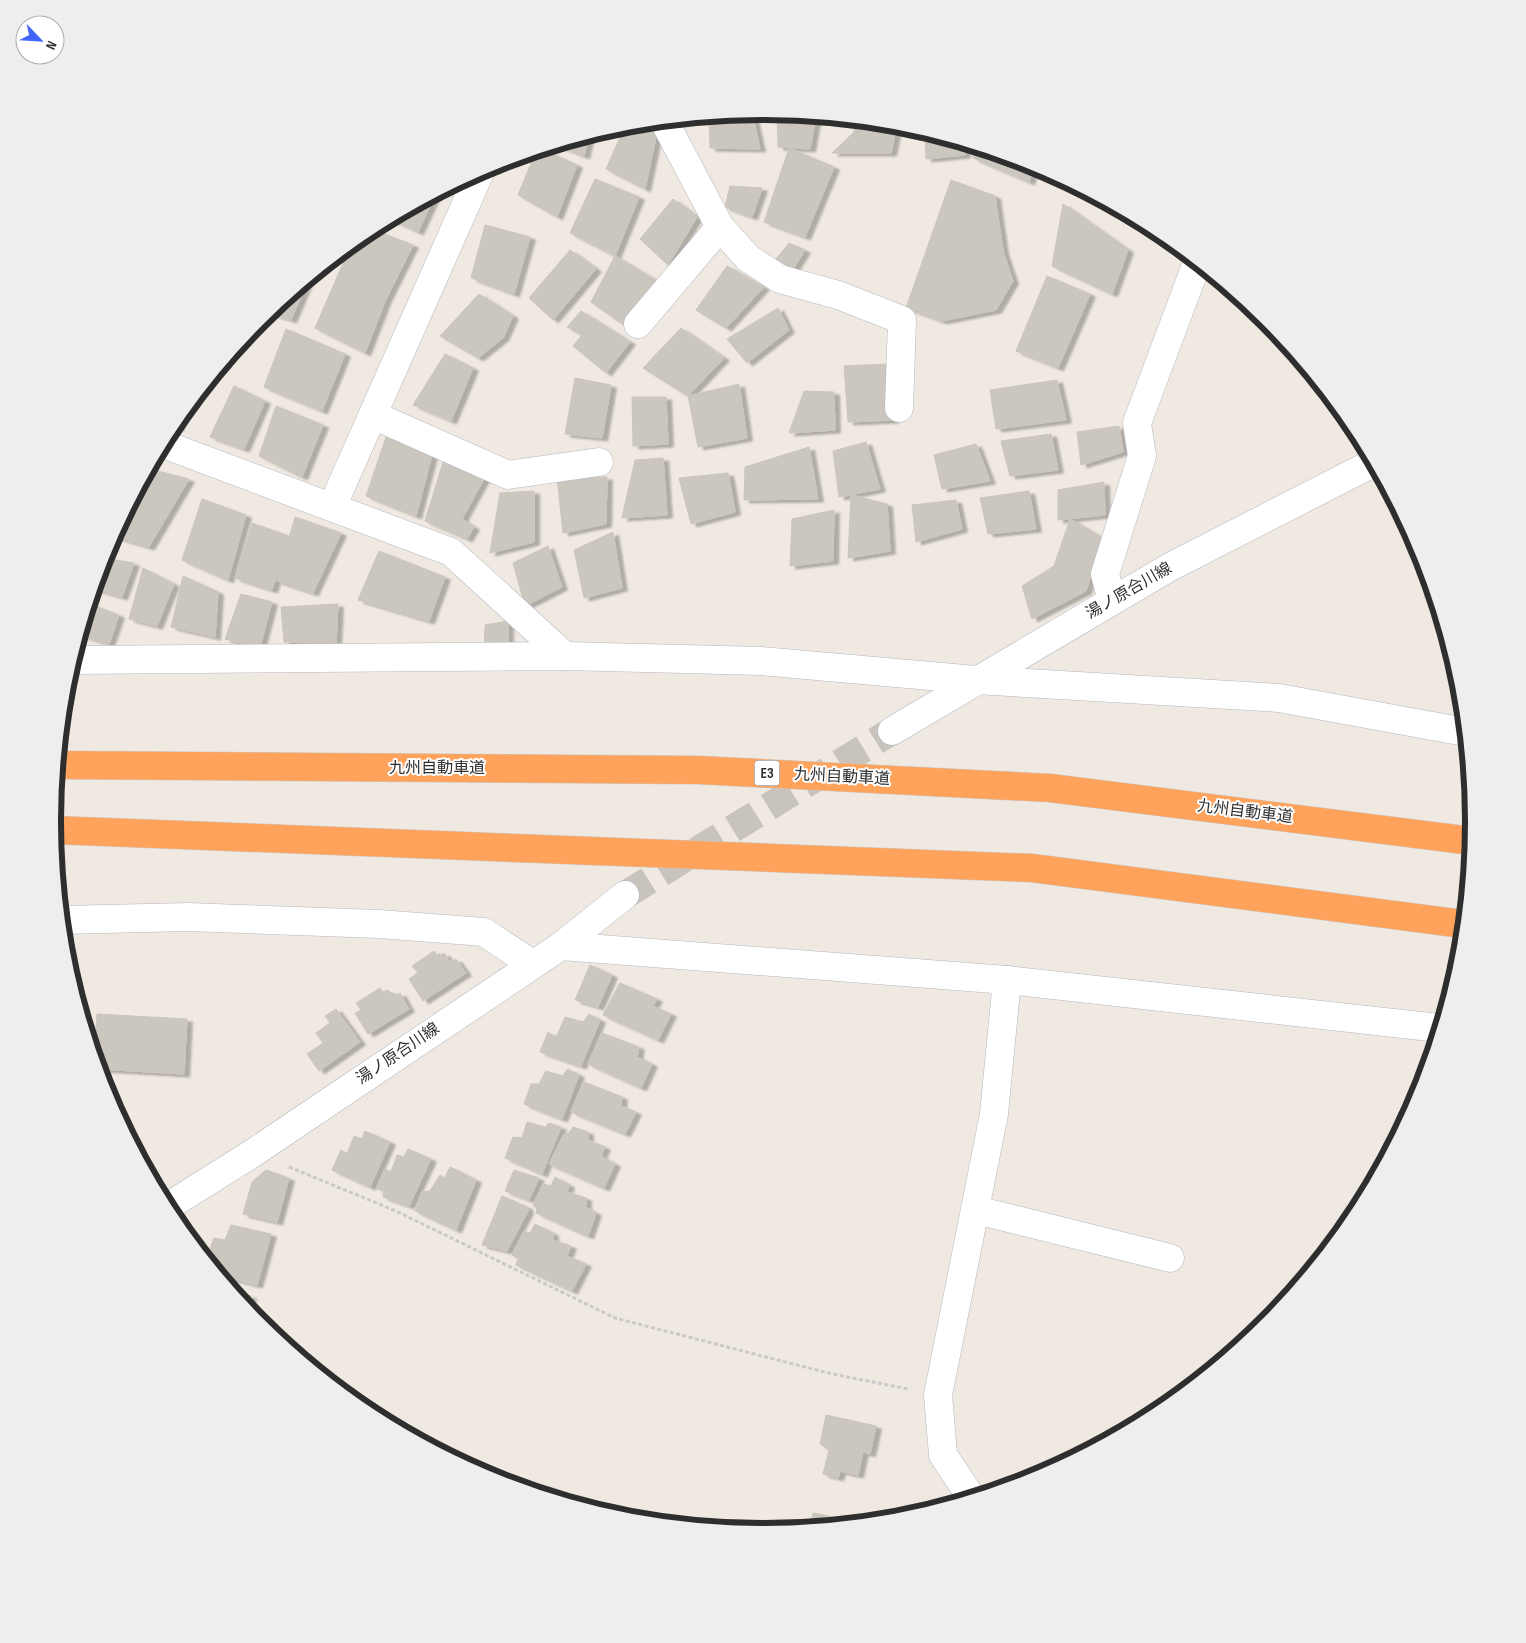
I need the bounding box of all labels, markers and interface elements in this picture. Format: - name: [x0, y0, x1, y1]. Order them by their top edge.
- north arrow: [15, 15, 65, 65]
- text: N: [42, 38, 61, 52]
- street label: 湯ノ原合川線: [1083, 559, 1175, 623]
- street label: 九州自動車道: [389, 759, 485, 778]
- road number: E3: [754, 760, 780, 786]
- street label: 九州自動車道: [794, 765, 890, 789]
- street label: 九州自動車道: [1196, 797, 1294, 827]
- street label: 湯ノ原合川線: [353, 1019, 443, 1089]

